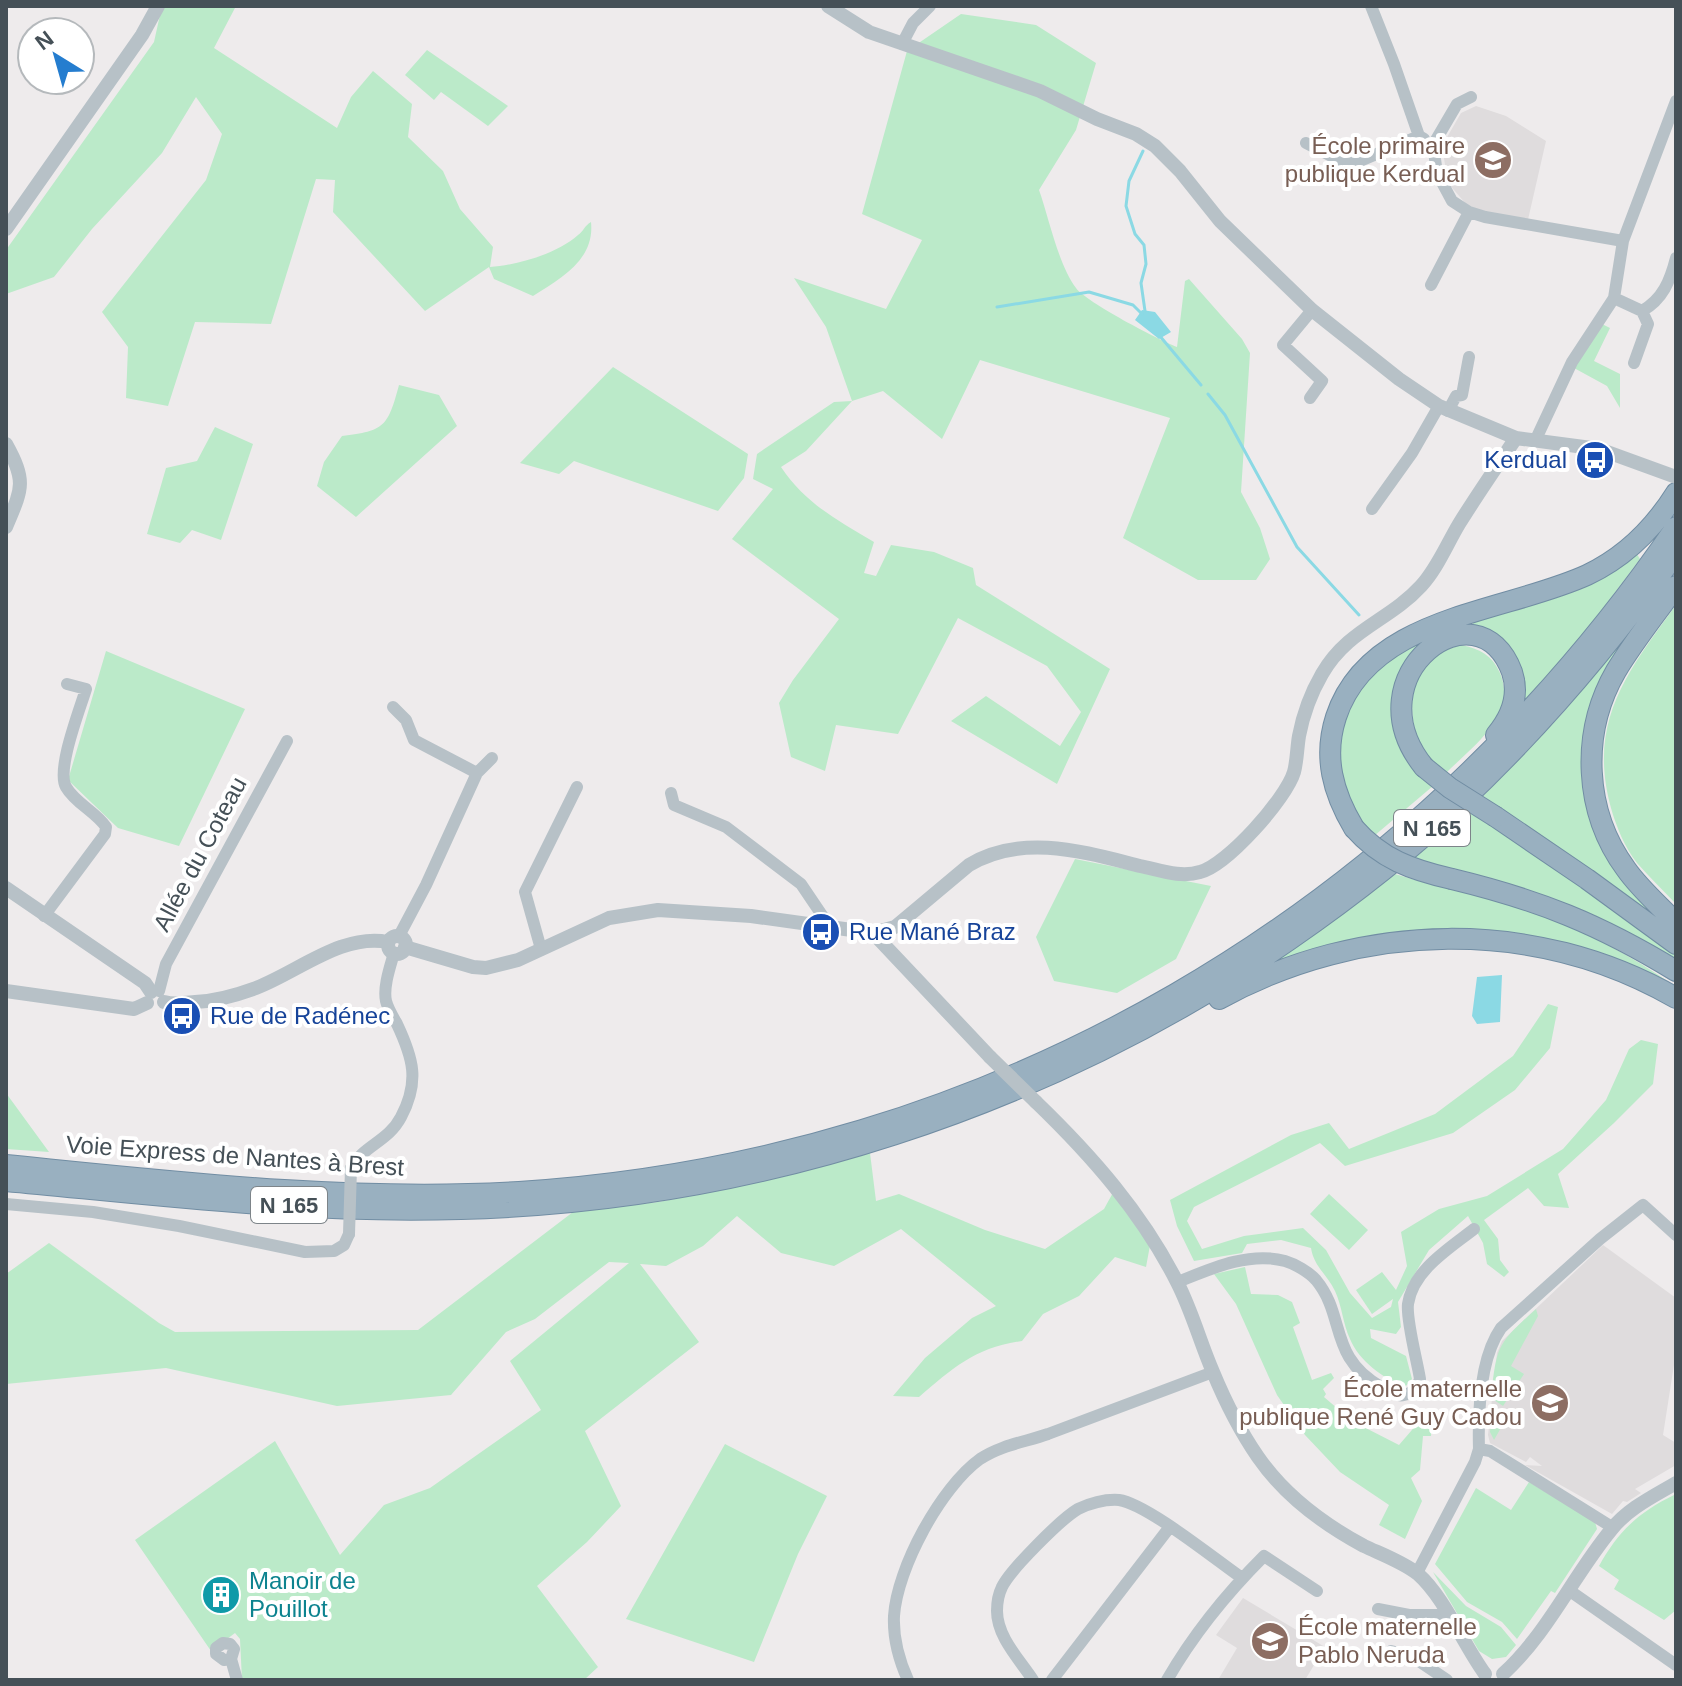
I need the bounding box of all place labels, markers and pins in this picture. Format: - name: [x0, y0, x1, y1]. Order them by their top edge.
- place label: École primaire publique Kerdual: [1285, 132, 1465, 187]
- school or university icon: École primaire publique Kerdual: [1472, 139, 1514, 181]
- bus stop icon: Kerdual: [1574, 439, 1616, 481]
- place label: Kerdual: [1484, 446, 1567, 473]
- bus stop icon: Rue Mané Braz: [800, 911, 842, 953]
- place label: Rue Mané Braz: [849, 918, 1016, 945]
- bus stop icon: Rue de Radénec: [161, 995, 203, 1037]
- place label: Rue de Radénec: [210, 1002, 390, 1029]
- place label: École maternelle publique René Guy Cadou: [1239, 1375, 1522, 1430]
- school or university icon: École maternelle publique René Guy Cadou: [1529, 1382, 1571, 1424]
- place label: Manoir de Pouillot: [249, 1567, 356, 1622]
- building icon: Manoir de Pouillot: [200, 1574, 242, 1616]
- place label: École maternelle Pablo Neruda: [1298, 1613, 1477, 1668]
- school or university icon: École maternelle Pablo Neruda: [1249, 1620, 1291, 1662]

